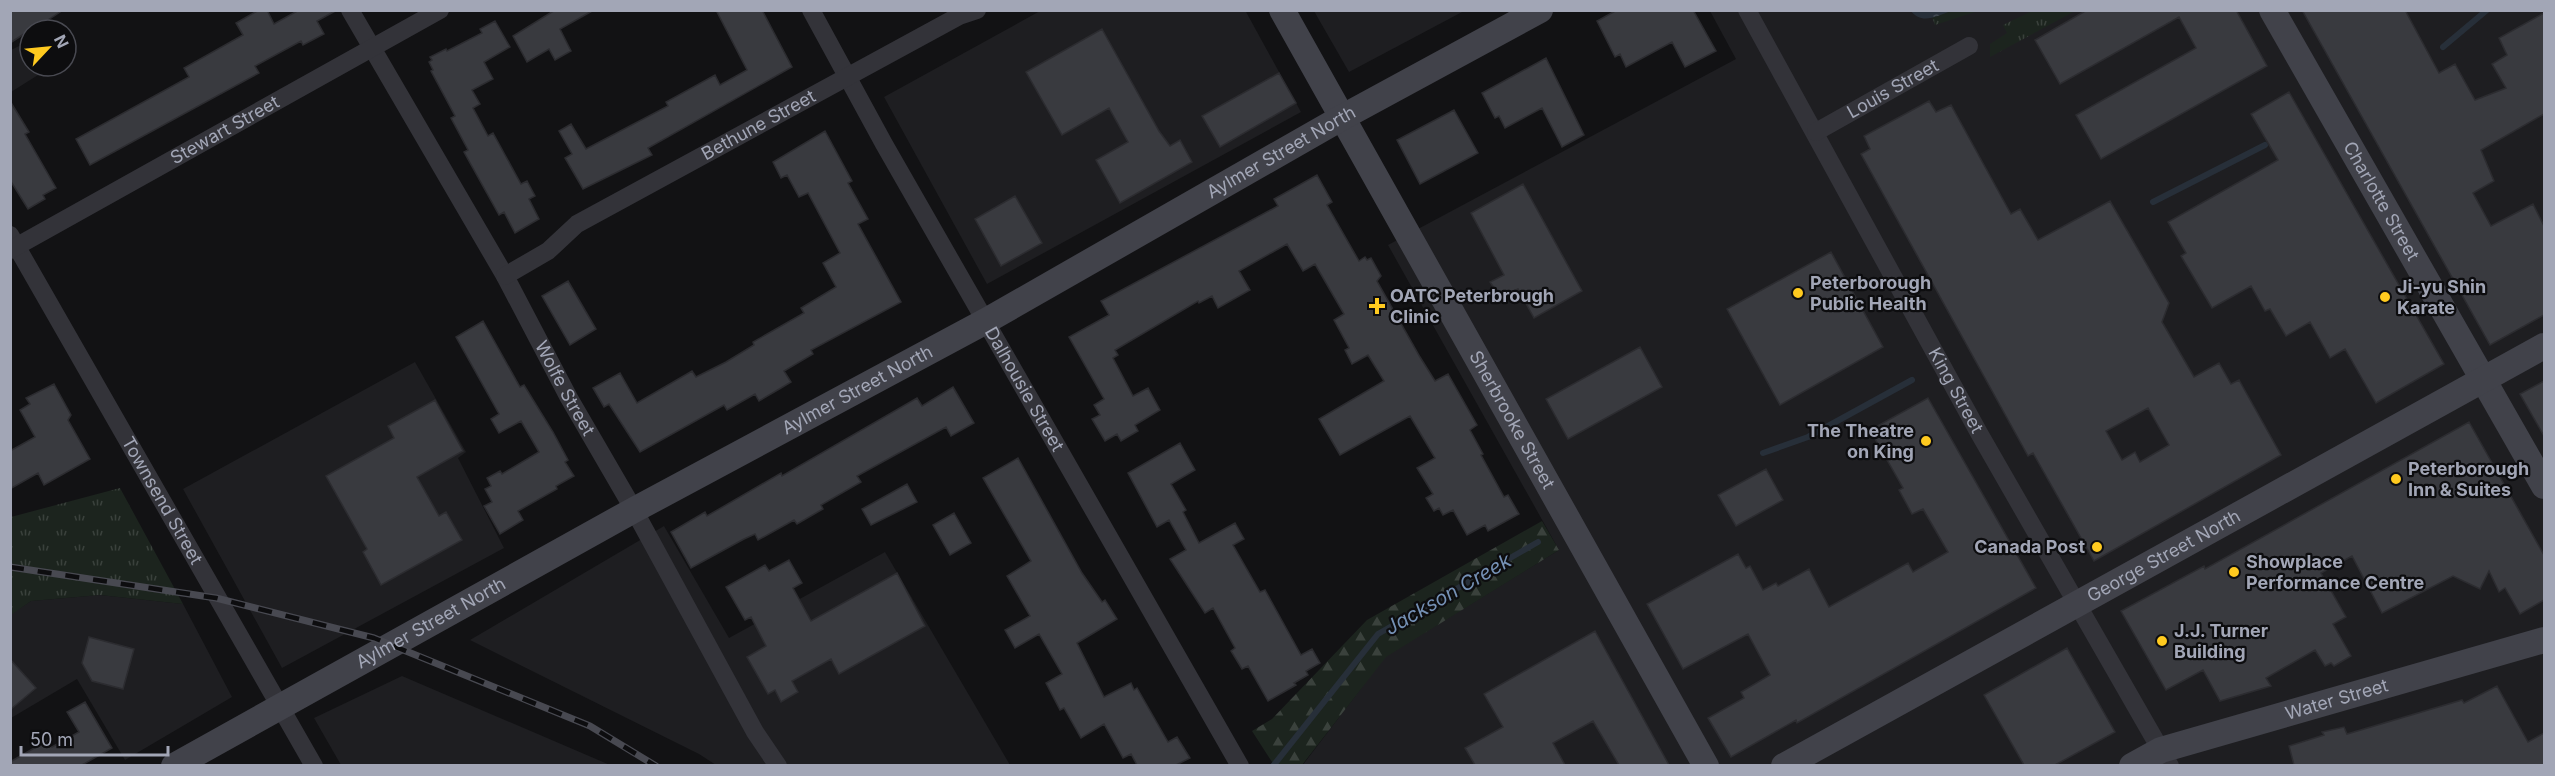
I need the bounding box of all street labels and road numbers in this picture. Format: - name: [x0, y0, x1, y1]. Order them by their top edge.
- street label: Louis Street: [1843, 54, 1942, 122]
- street label: Bethune Street: [698, 85, 819, 164]
- street label: Stewart Street: [167, 91, 283, 168]
- street label: Aylmer Street North: [1203, 101, 1359, 203]
- street label: Charlotte Street: [2339, 138, 2424, 264]
- street label: Dalhousie Street: [981, 323, 1069, 455]
- street label: Wolfe Street: [531, 337, 599, 439]
- street label: Aylmer Street North: [778, 341, 936, 439]
- street label: King Street: [1924, 344, 1988, 437]
- street label: Sherbrooke Street: [1465, 347, 1559, 492]
- street label: Townsend Street: [118, 433, 207, 568]
- street label: George Street North: [2083, 505, 2244, 606]
- street label: Aylmer Street North: [352, 573, 509, 673]
- street label: Water Street: [2283, 674, 2390, 724]

